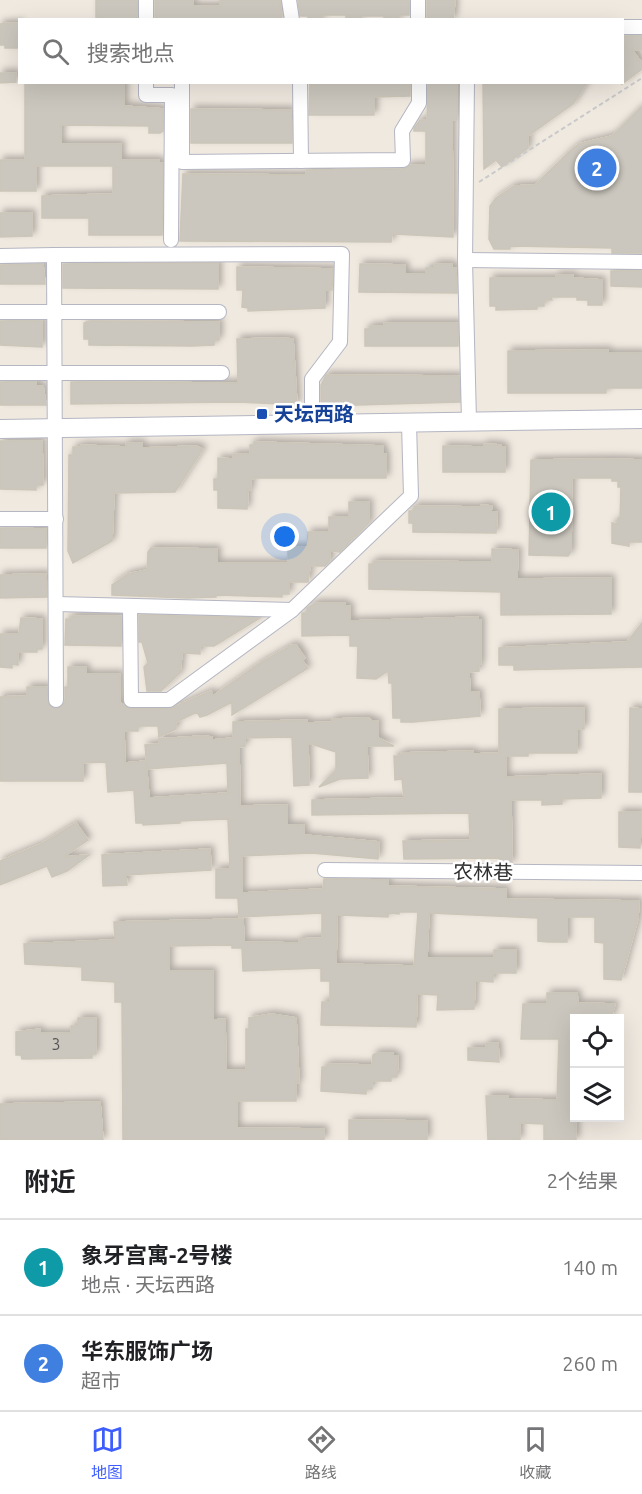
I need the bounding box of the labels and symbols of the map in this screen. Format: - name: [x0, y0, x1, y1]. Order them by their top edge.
- pin: 2: [578, 146, 616, 190]
- place label: 天坛西路: [274, 402, 354, 425]
- marker: 天坛西路: [255, 407, 269, 421]
- pin: 1: [532, 490, 570, 534]
- your location: [270, 522, 299, 551]
- street label: 农林巷: [453, 859, 513, 884]
- house number: 3: [51, 1035, 61, 1053]

